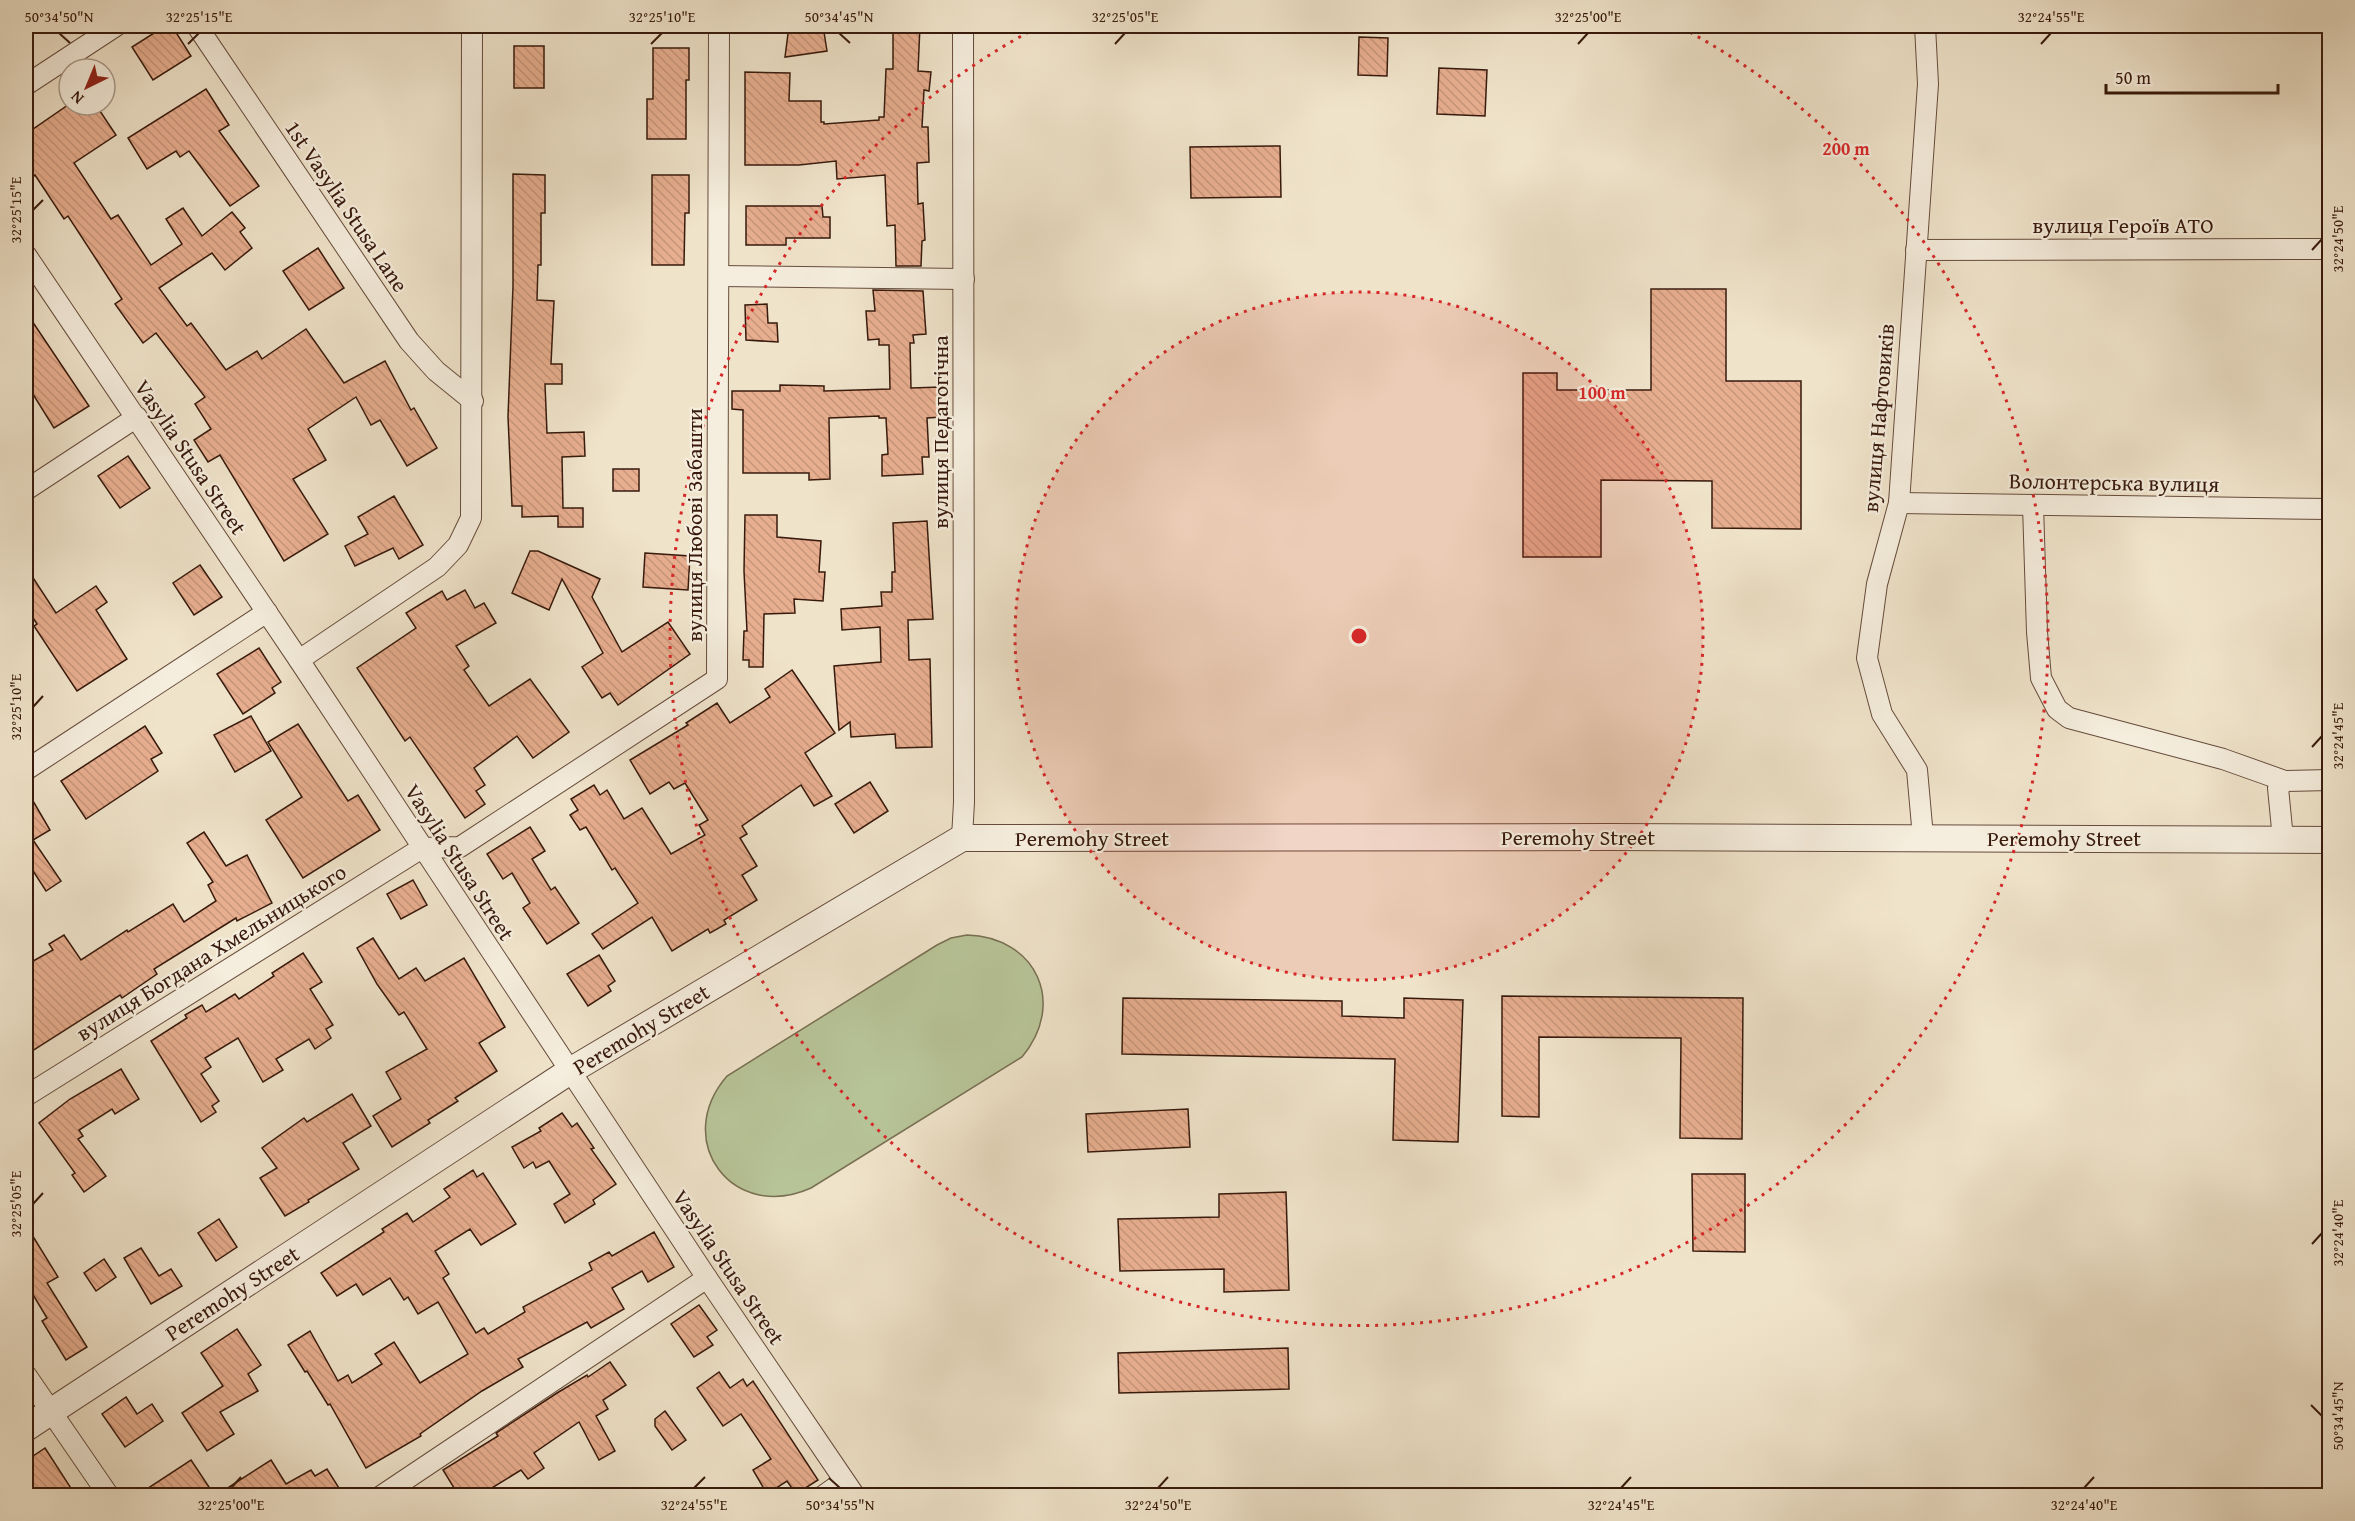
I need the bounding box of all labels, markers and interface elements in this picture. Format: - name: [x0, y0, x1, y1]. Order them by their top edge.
- text: 50°34'50"N: [25, 6, 94, 27]
- text: 32°25'15"E: [166, 6, 233, 27]
- text: 32°25'10"E: [629, 6, 696, 27]
- text: 50°34'45"N: [805, 6, 874, 27]
- text: 32°25'05"E: [1092, 6, 1159, 27]
- text: 32°25'00"E: [1555, 6, 1622, 27]
- text: 32°24'55"E: [2018, 6, 2085, 27]
- north arrow: [57, 57, 117, 117]
- scale bar: [2106, 57, 2278, 95]
- text: 50 m: [2115, 64, 2151, 91]
- text: N: [64, 85, 89, 110]
- street label: 1st Vasylia Stusa Lane: [278, 114, 416, 298]
- text: 200 m: [1822, 135, 1870, 162]
- text: 32°25'15"E: [5, 176, 26, 243]
- text: 32°24'50"E: [2327, 205, 2348, 272]
- street label: вулиця Героїв АТО: [2032, 209, 2214, 241]
- street label: вулиця Нафтовиків: [1854, 322, 1902, 514]
- street label: вулиця Педагогічна: [924, 335, 956, 529]
- street label: Vasylia Stusa Street: [127, 373, 255, 541]
- text: 100 m: [1578, 379, 1626, 406]
- street label: вулиця Любові Забашти: [678, 408, 710, 642]
- street label: Волонтерська вулиця: [2009, 464, 2219, 500]
- centre of rings: [1349, 626, 1369, 646]
- text: 32°25'10"E: [5, 673, 26, 740]
- text: 32°24'45"E: [2327, 702, 2348, 769]
- street label: Vasylia Stusa Street: [397, 777, 523, 947]
- street label: Peremohy Street: [1501, 821, 1655, 853]
- street label: Peremohy Street: [1015, 822, 1169, 854]
- street label: Peremohy Street: [1987, 822, 2141, 854]
- street label: вулиця Богдана Хмельницького: [70, 855, 352, 1049]
- street label: Peremohy Street: [567, 975, 716, 1082]
- text: 32°25'05"E: [5, 1170, 26, 1237]
- street label: Vasylia Stusa Street: [665, 1183, 793, 1351]
- text: 32°24'40"E: [2327, 1199, 2348, 1266]
- street label: Peremohy Street: [159, 1237, 306, 1348]
- text: 50°34'45"N: [2327, 1381, 2348, 1450]
- text: 32°25'00"E: [198, 1494, 265, 1515]
- text: 32°24'55"E: [661, 1494, 728, 1515]
- text: 50°34'55"N: [806, 1494, 875, 1515]
- text: 32°24'50"E: [1125, 1494, 1192, 1515]
- text: 32°24'45"E: [1588, 1494, 1655, 1515]
- text: 32°24'40"E: [2051, 1494, 2118, 1515]

